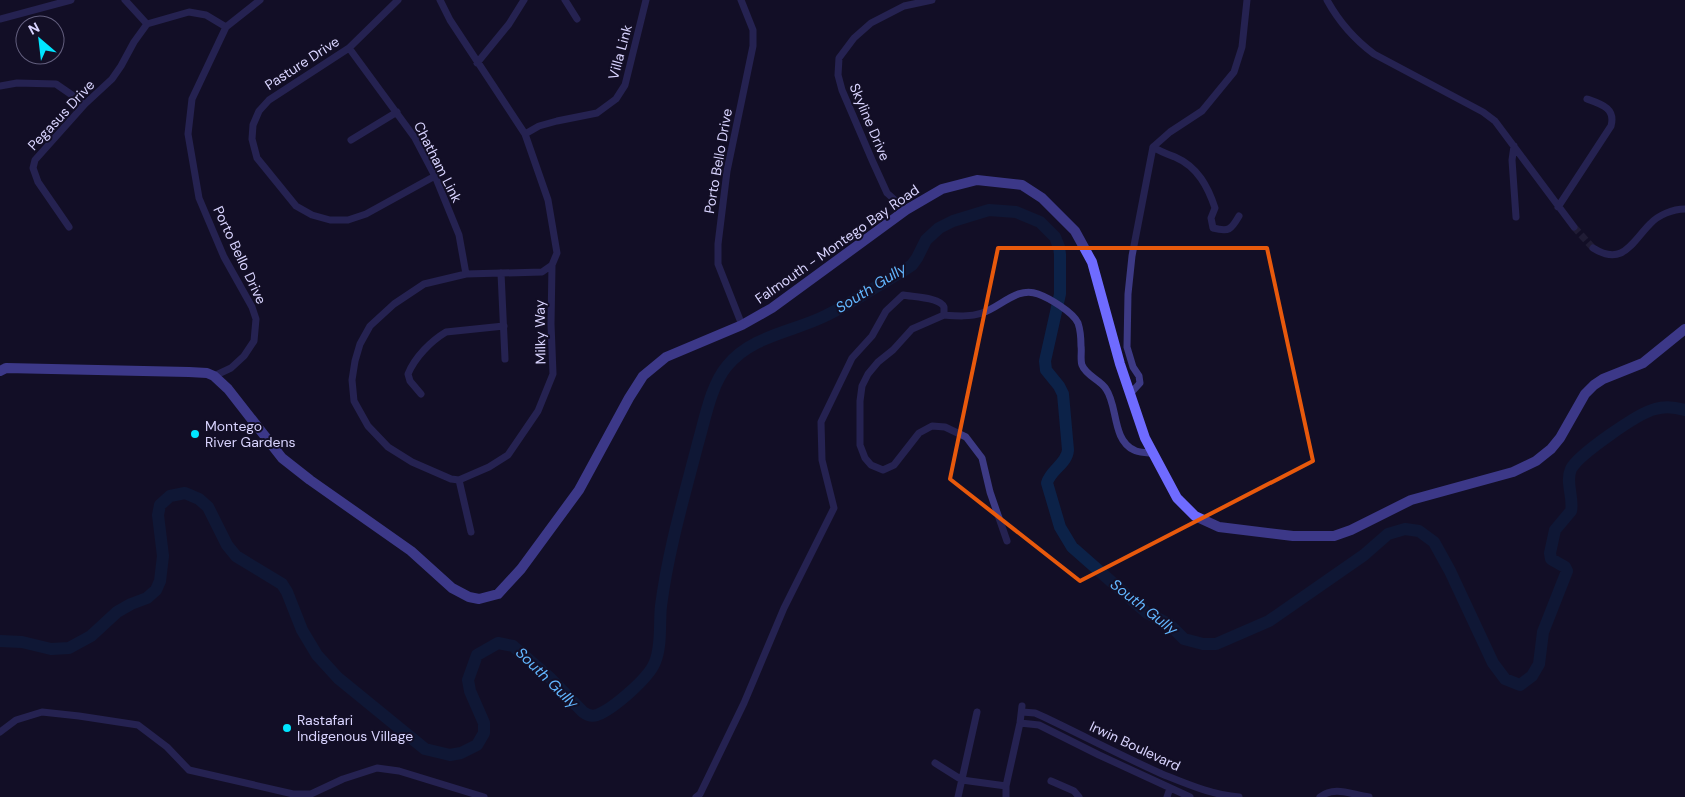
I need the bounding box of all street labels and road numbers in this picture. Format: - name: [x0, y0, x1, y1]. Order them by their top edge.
- street label: Villa Link: [604, 23, 636, 81]
- street label: Pasture Drive: [261, 32, 343, 94]
- street label: Pegasus Drive: [24, 76, 98, 154]
- street label: Skyline Drive: [846, 81, 894, 163]
- street label: Porto Bello Drive: [700, 107, 736, 215]
- street label: Chatham Link: [410, 118, 466, 206]
- street label: Falmouth - Montego Bay Road: [752, 180, 922, 308]
- street label: Porto Bello Drive: [209, 203, 271, 307]
- street label: Milky Way: [530, 299, 550, 365]
- street label: Irwin Boulevard: [1087, 717, 1183, 775]

